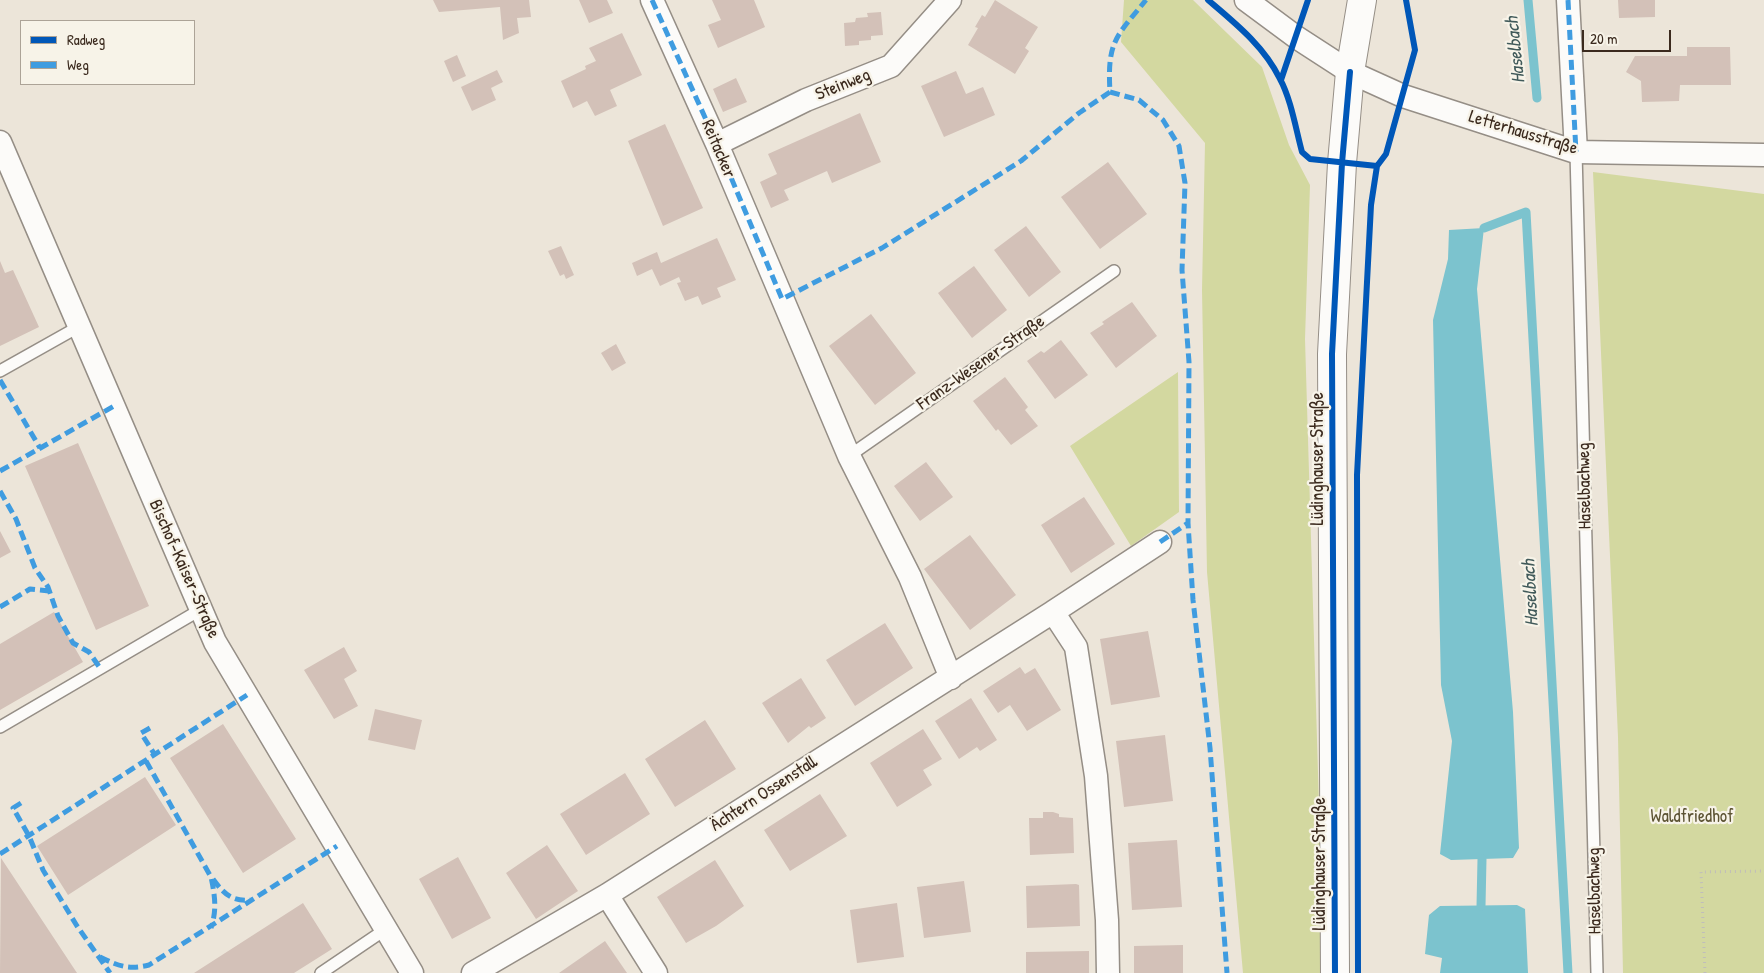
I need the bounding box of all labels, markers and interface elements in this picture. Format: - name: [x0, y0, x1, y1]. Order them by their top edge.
- water label: Haselbach: [1501, 16, 1531, 84]
- legend: [20, 20, 195, 85]
- scale bar: [1584, 20, 1673, 52]
- text: 20 m: [1590, 28, 1617, 49]
- text: Radweg: [67, 29, 105, 50]
- text: Weg: [67, 54, 89, 75]
- street label: Steinweg: [812, 64, 874, 106]
- street label: Letterhausstraße: [1466, 106, 1580, 160]
- street label: Reitacker: [696, 117, 740, 181]
- street label: Franz-Wesener-Straße: [913, 311, 1049, 415]
- street label: Lüdinghauser Straße: [1307, 392, 1329, 526]
- street label: Haselbachweg: [1573, 442, 1597, 530]
- street label: Bischof-Kaiser-Straße: [144, 496, 224, 642]
- water label: Haselbach: [1518, 559, 1544, 627]
- street label: Ächtern Ossenstall: [707, 751, 821, 837]
- street label: Lüdinghauser Straße: [1309, 797, 1331, 931]
- park label: Waldfriedhof: [1651, 806, 1733, 828]
- street label: Haselbachweg: [1583, 847, 1607, 935]

